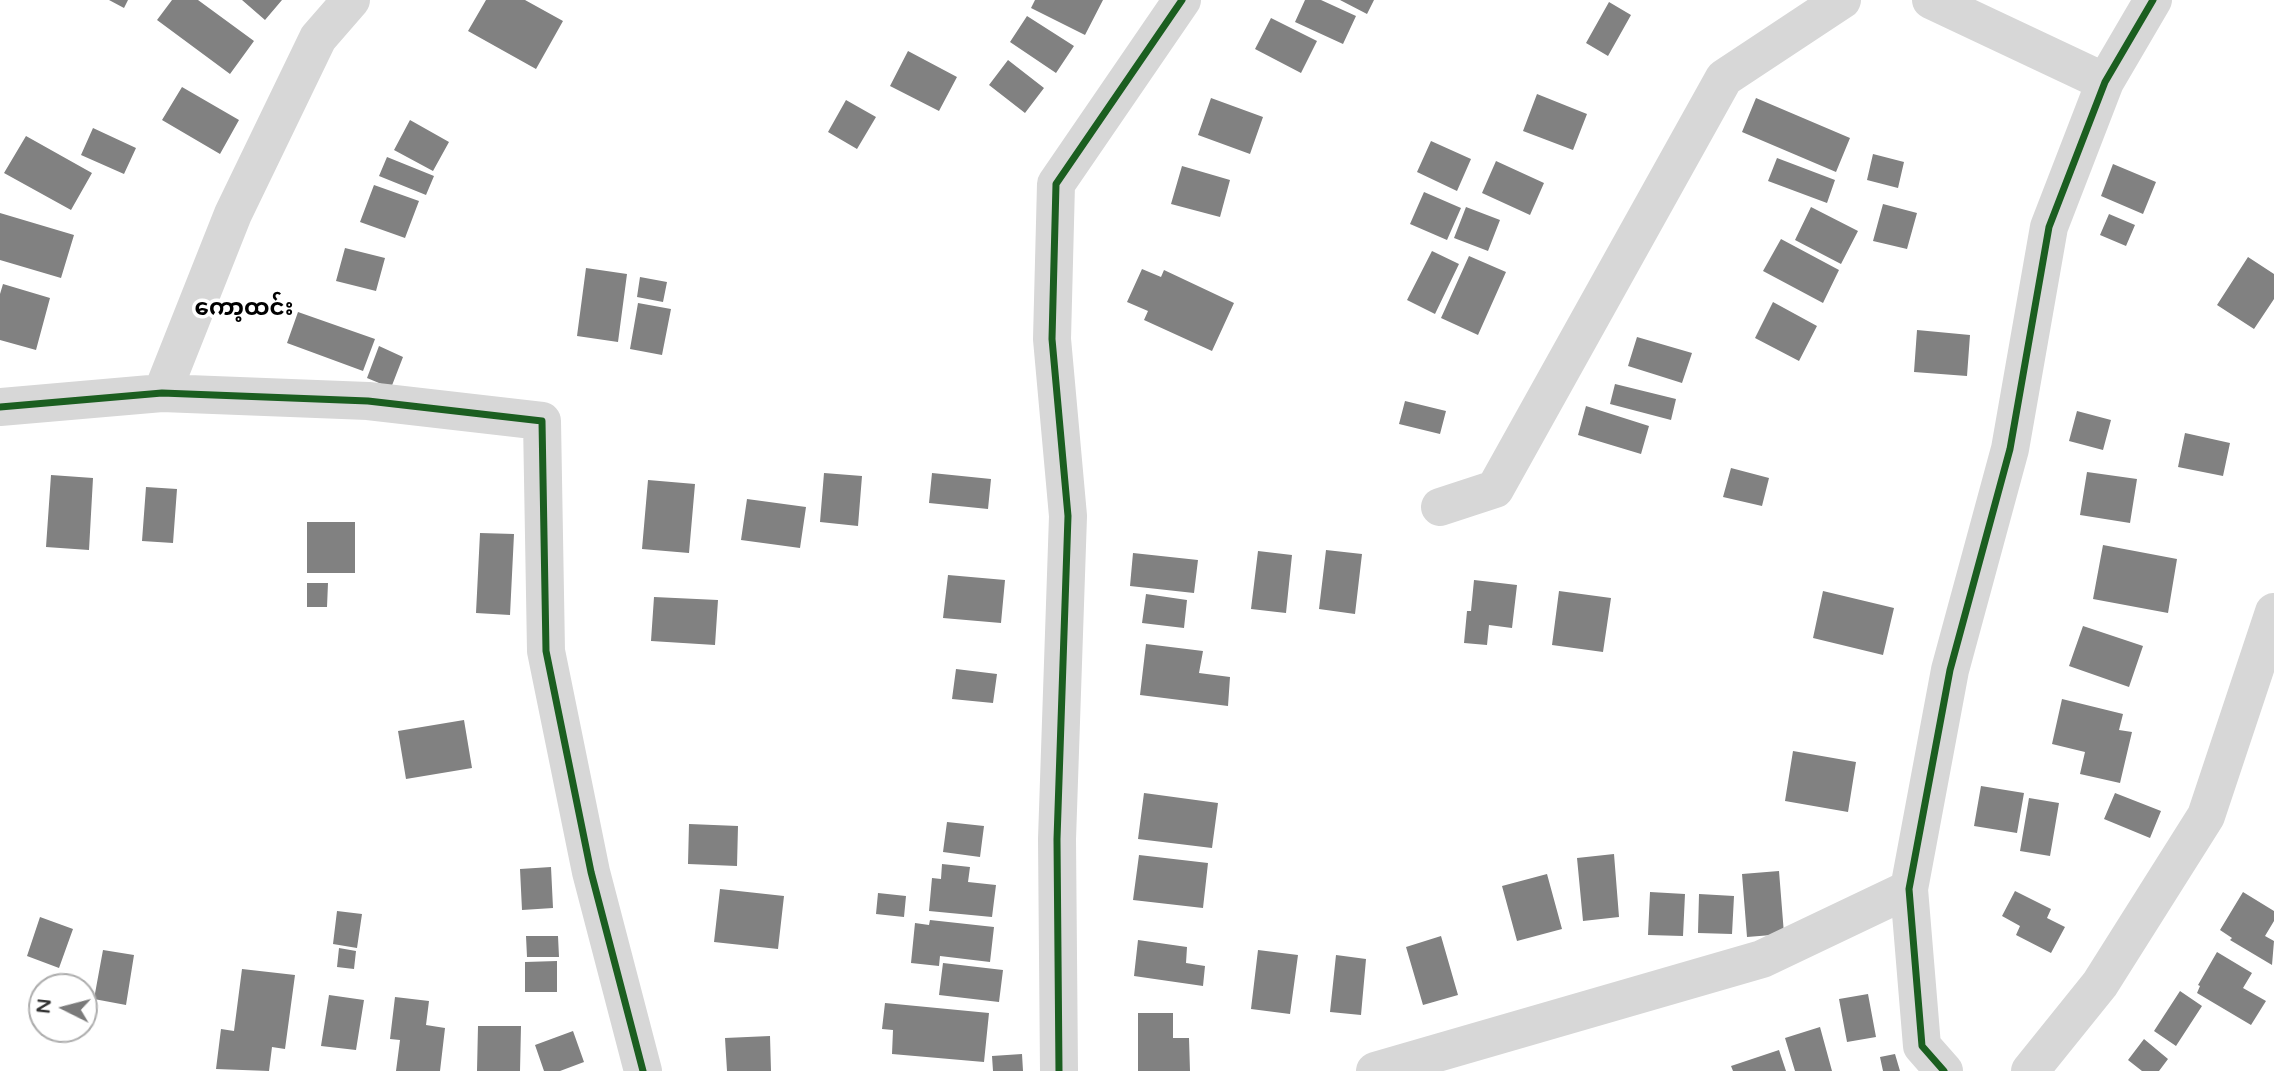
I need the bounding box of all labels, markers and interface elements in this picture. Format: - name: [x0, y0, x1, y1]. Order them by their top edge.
- district label: ကော့ထင်း: [195, 295, 293, 323]
- north arrow: [28, 973, 98, 1043]
- text: N: [32, 997, 56, 1015]

